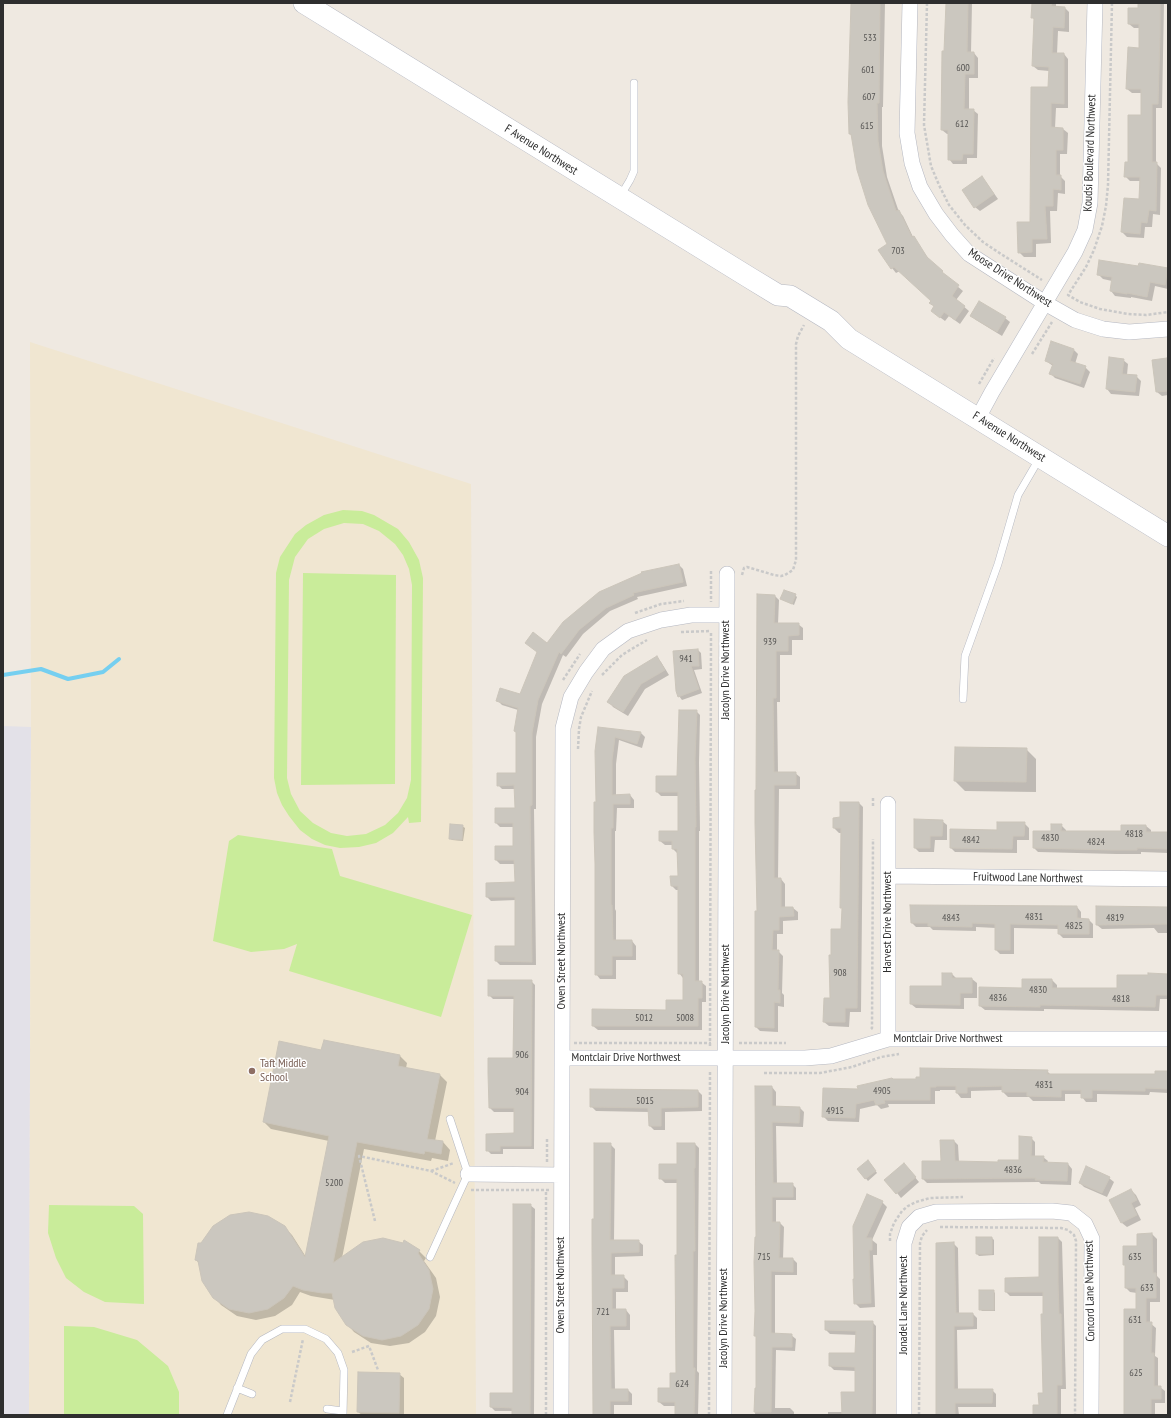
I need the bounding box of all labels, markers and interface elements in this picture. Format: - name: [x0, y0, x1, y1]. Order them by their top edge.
- house number: 533: [863, 32, 877, 44]
- house number: 600: [956, 62, 970, 74]
- house number: 601: [861, 64, 875, 76]
- house number: 607: [862, 91, 876, 103]
- street label: Koudsi Boulevard Northwest: [1081, 94, 1099, 212]
- house number: 612: [955, 118, 969, 130]
- house number: 615: [860, 120, 874, 132]
- street label: F Avenue Northwest: [502, 122, 580, 178]
- house number: 703: [891, 245, 905, 257]
- street label: Moose Drive Northwest: [965, 246, 1055, 310]
- street label: F Avenue Northwest: [970, 409, 1048, 465]
- street label: Jacolyn Drive Northwest: [719, 620, 733, 720]
- house number: 939: [763, 636, 777, 648]
- house number: 941: [679, 653, 693, 665]
- house number: 4818: [1125, 828, 1143, 840]
- house number: 4830: [1041, 832, 1059, 844]
- house number: 4842: [962, 834, 980, 846]
- house number: 4824: [1087, 836, 1105, 848]
- street label: Fruitwood Lane Northwest: [973, 870, 1083, 886]
- street label: Harvest Drive Northwest: [881, 871, 895, 973]
- house number: 4831: [1025, 911, 1043, 923]
- house number: 4843: [942, 912, 960, 924]
- house number: 4819: [1106, 912, 1124, 924]
- street label: Owen Street Northwest: [555, 913, 569, 1009]
- house number: 4825: [1065, 920, 1083, 932]
- street label: Jacolyn Drive Northwest: [719, 944, 733, 1044]
- house number: 908: [833, 967, 847, 979]
- house number: 4830: [1029, 984, 1047, 996]
- house number: 4836: [989, 992, 1007, 1004]
- house number: 4818: [1112, 993, 1130, 1005]
- house number: 5012: [635, 1012, 653, 1024]
- house number: 5008: [676, 1012, 694, 1024]
- street label: Montclair Drive Northwest: [893, 1032, 1003, 1046]
- house number: 906: [515, 1049, 529, 1061]
- street label: Montclair Drive Northwest: [571, 1051, 681, 1065]
- place label: Taft Middle School: [260, 1057, 306, 1085]
- marker: Taft Middle School: [247, 1066, 257, 1076]
- house number: 4831: [1035, 1079, 1053, 1091]
- house number: 4905: [873, 1085, 891, 1097]
- house number: 904: [515, 1086, 529, 1098]
- house number: 5015: [636, 1095, 654, 1107]
- house number: 4915: [826, 1105, 844, 1117]
- house number: 4836: [1004, 1164, 1022, 1176]
- house number: 5200: [325, 1177, 343, 1189]
- street label: Owen Street Northwest: [554, 1237, 568, 1333]
- street label: Concord Lane Northwest: [1082, 1240, 1098, 1342]
- house number: 715: [757, 1251, 771, 1263]
- house number: 635: [1128, 1251, 1142, 1263]
- street label: Jonadel Lane Northwest: [897, 1255, 911, 1355]
- street label: Jacolyn Drive Northwest: [717, 1268, 731, 1368]
- house number: 633: [1140, 1282, 1154, 1294]
- house number: 721: [596, 1306, 610, 1318]
- house number: 631: [1128, 1314, 1142, 1326]
- house number: 625: [1129, 1367, 1143, 1379]
- house number: 624: [675, 1378, 689, 1390]

